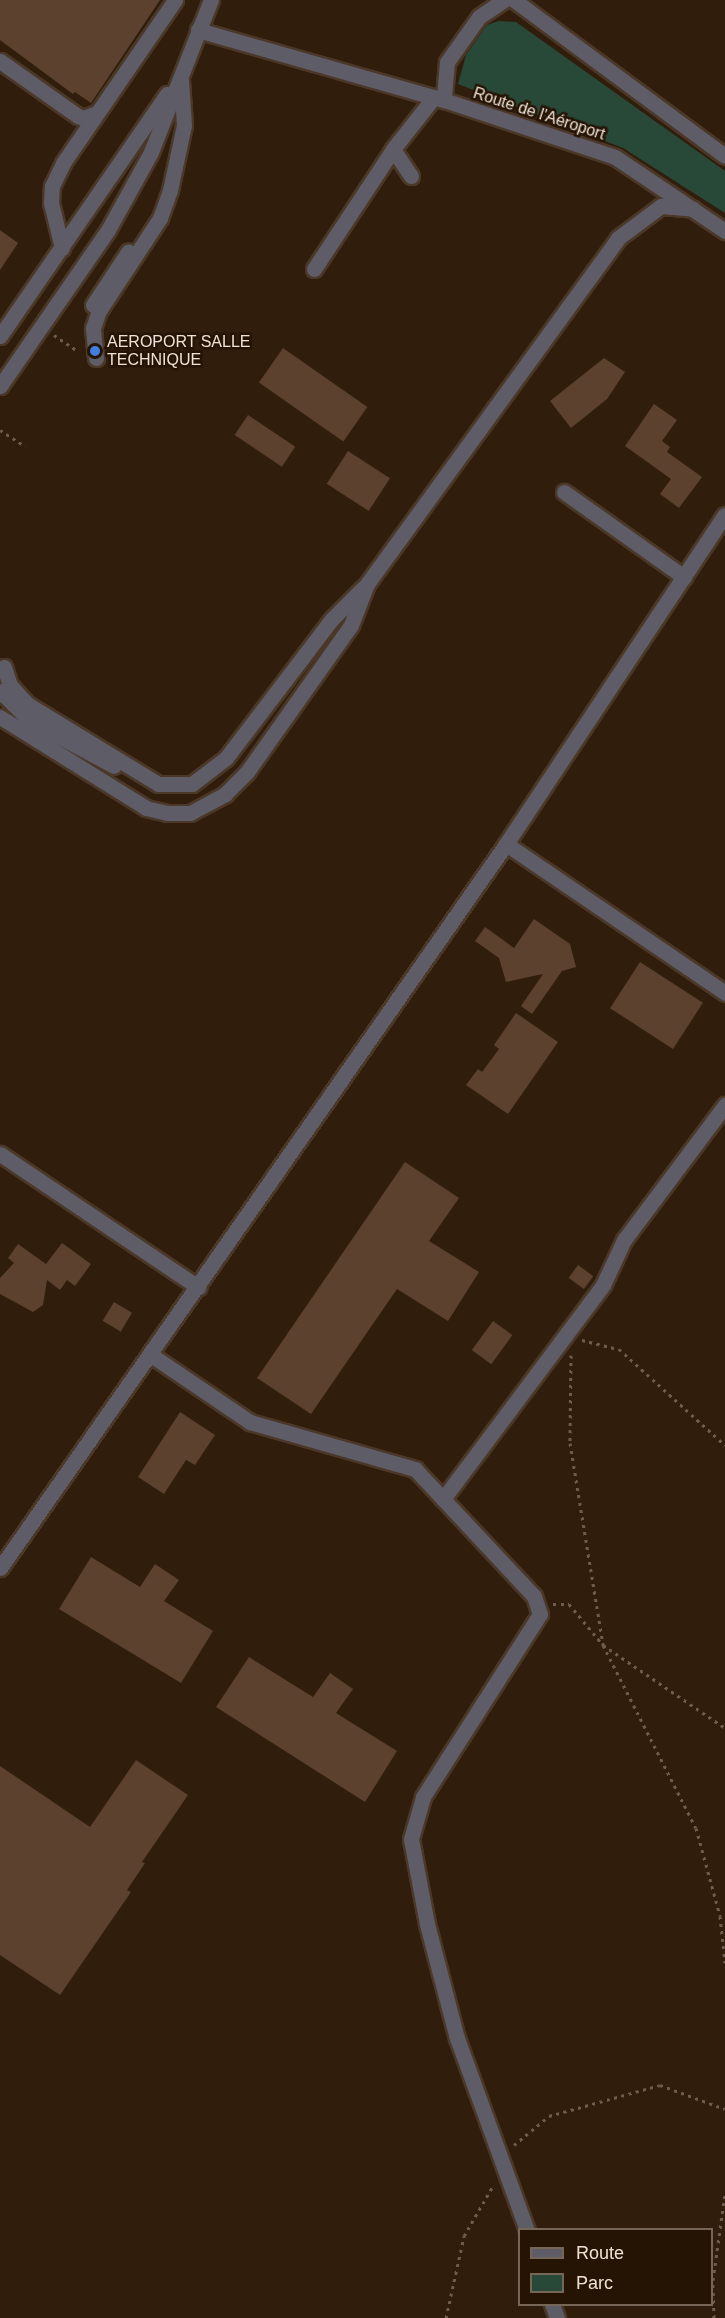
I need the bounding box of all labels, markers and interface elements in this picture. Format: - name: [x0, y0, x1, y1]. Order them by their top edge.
- street label: Route de l'Aéroport: [471, 84, 607, 144]
- place label: AEROPORT SALLE TECHNIQUE: [107, 332, 251, 370]
- marker: AEROPORT SALLE TECHNIQUE: [88, 344, 102, 358]
- legend: [518, 2228, 713, 2306]
- text: Route: [576, 2243, 624, 2263]
- text: Parc: [576, 2273, 613, 2293]

